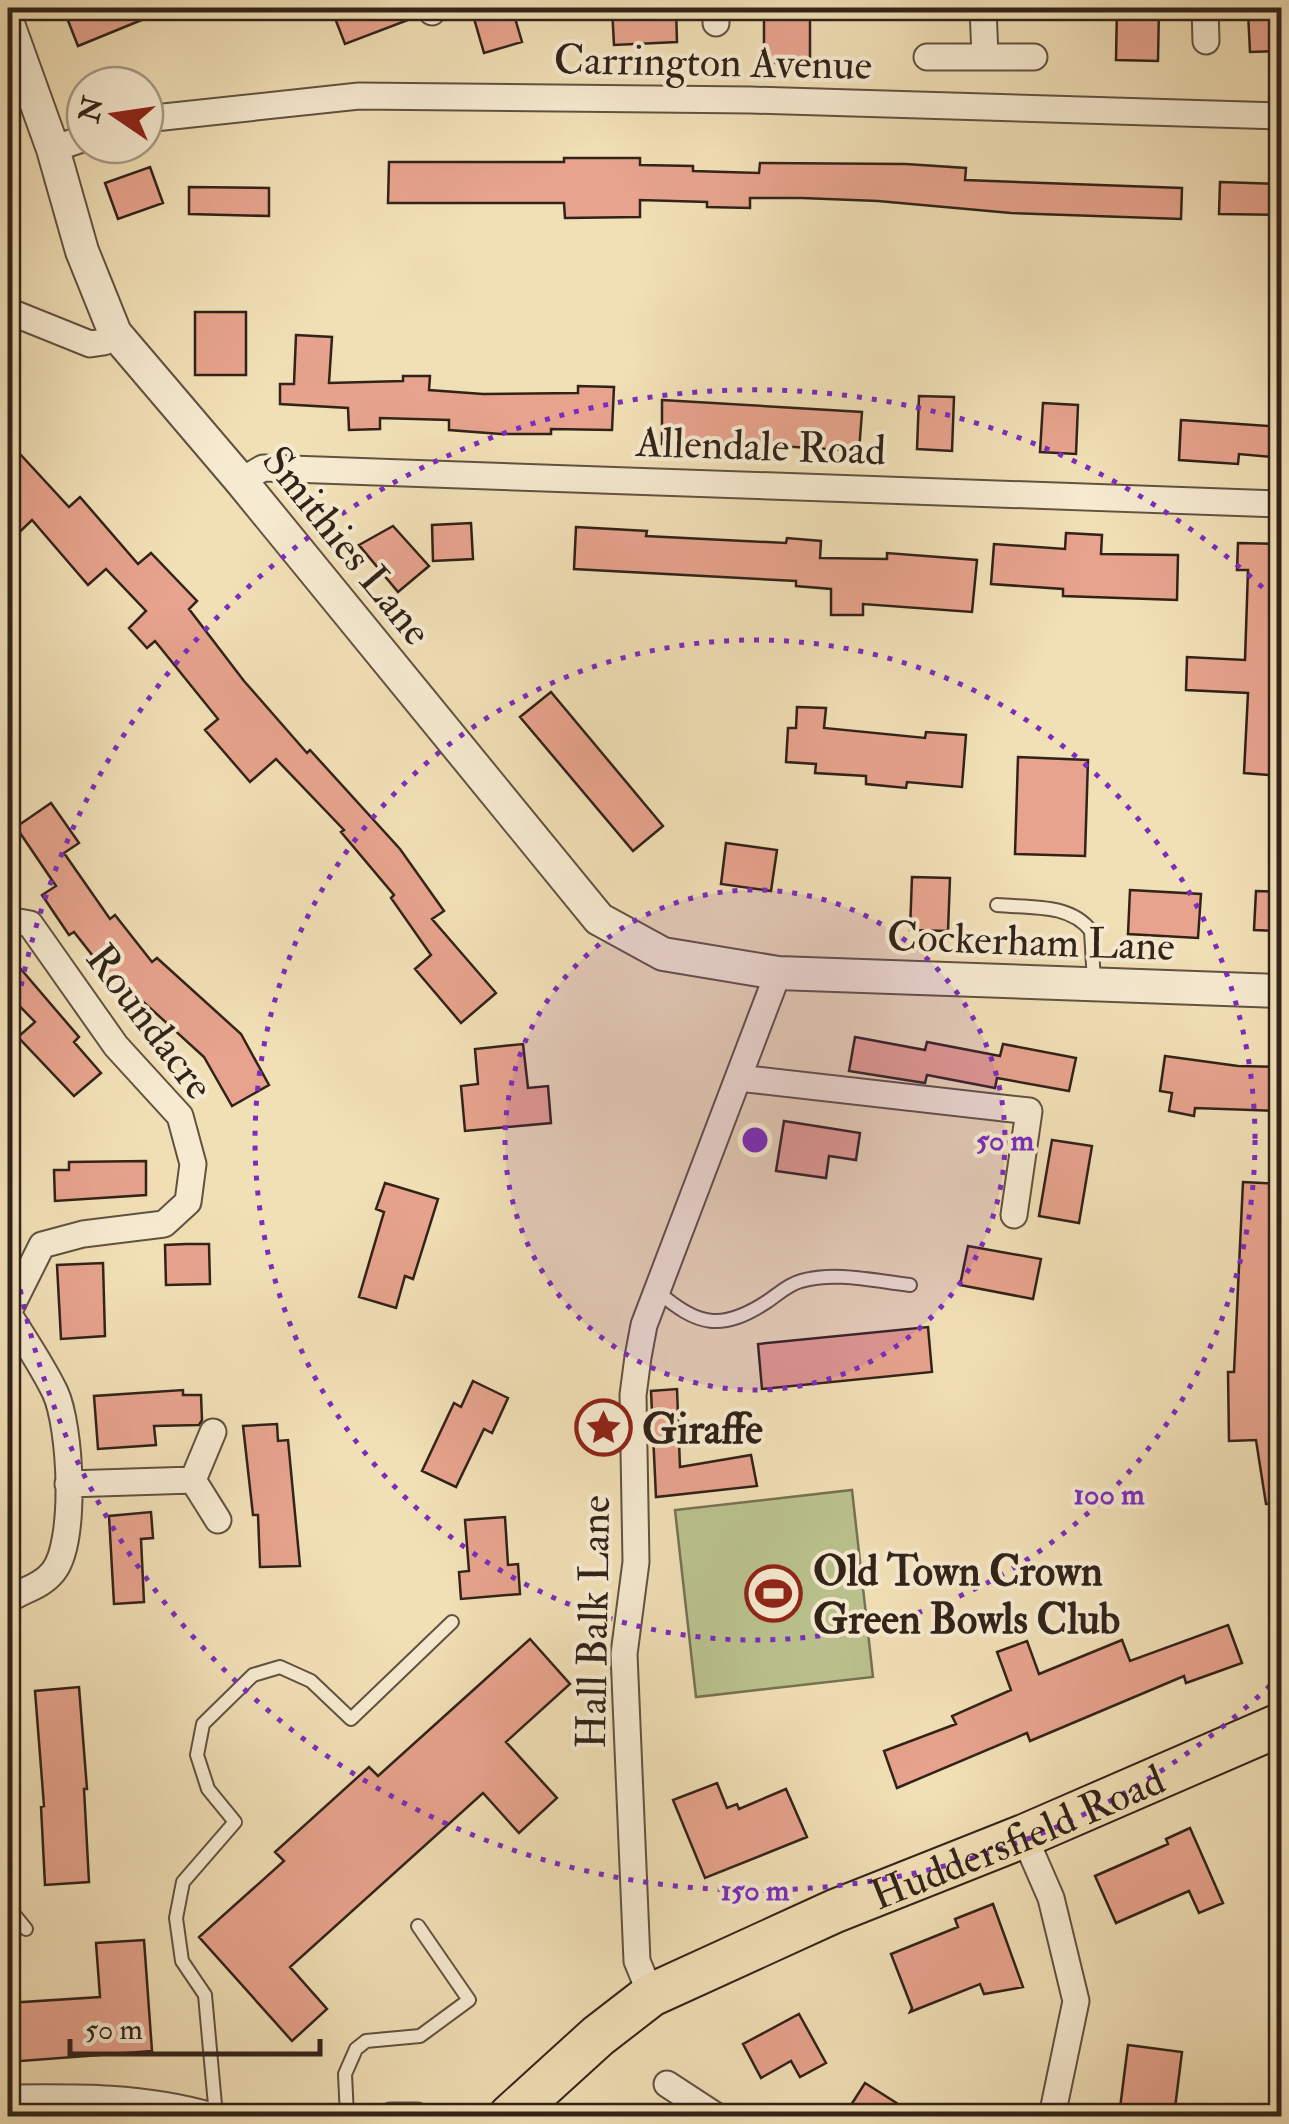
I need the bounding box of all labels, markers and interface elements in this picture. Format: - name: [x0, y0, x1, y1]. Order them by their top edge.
- street label: Carrington Avenue: [553, 34, 873, 92]
- north arrow: [65, 65, 165, 165]
- text: N: [72, 93, 112, 127]
- street label: Allendale Road: [634, 417, 887, 477]
- street label: Smithies Lane: [250, 436, 443, 656]
- street label: Cockerham Lane: [886, 911, 1176, 973]
- street label: Roundacre: [74, 934, 225, 1110]
- centre of rings: [737, 1122, 773, 1158]
- text: 50 m: [976, 1122, 1035, 1159]
- place icon: Giraffe: [573, 1398, 633, 1458]
- place label: Giraffe: [642, 1404, 763, 1456]
- text: 100 m: [1074, 1476, 1145, 1513]
- street label: Hall Balk Lane: [566, 1495, 622, 1749]
- place label: Old Town Crown Green Bowls Club: [813, 1546, 1120, 1646]
- sports icon: Old Town Crown Green Bowls Club: [744, 1564, 804, 1624]
- street label: Huddersfield Road: [863, 1754, 1173, 1922]
- text: 150 m: [721, 1872, 790, 1909]
- scale bar: [70, 1994, 320, 2056]
- text: 50 m: [85, 2011, 143, 2048]

